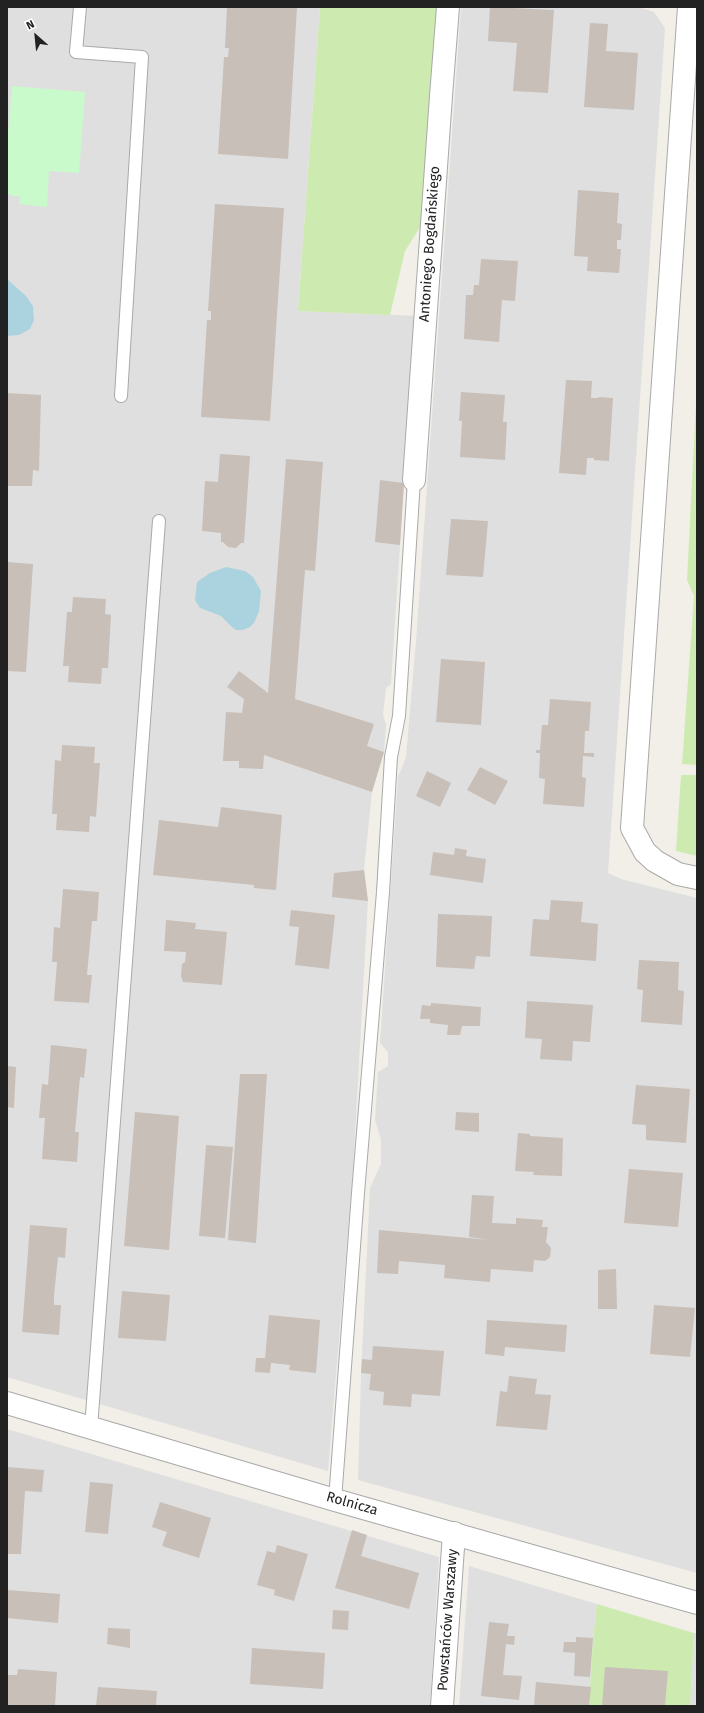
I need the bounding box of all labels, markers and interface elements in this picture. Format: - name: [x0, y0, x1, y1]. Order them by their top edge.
- north arrow: [16, 16, 56, 56]
- text: N: [24, 17, 37, 32]
- street label: Antoniego Bogdańskiego: [416, 165, 444, 323]
- street label: Rolnicza: [324, 1489, 380, 1519]
- street label: Powstańców Warszawy: [435, 1548, 461, 1692]

